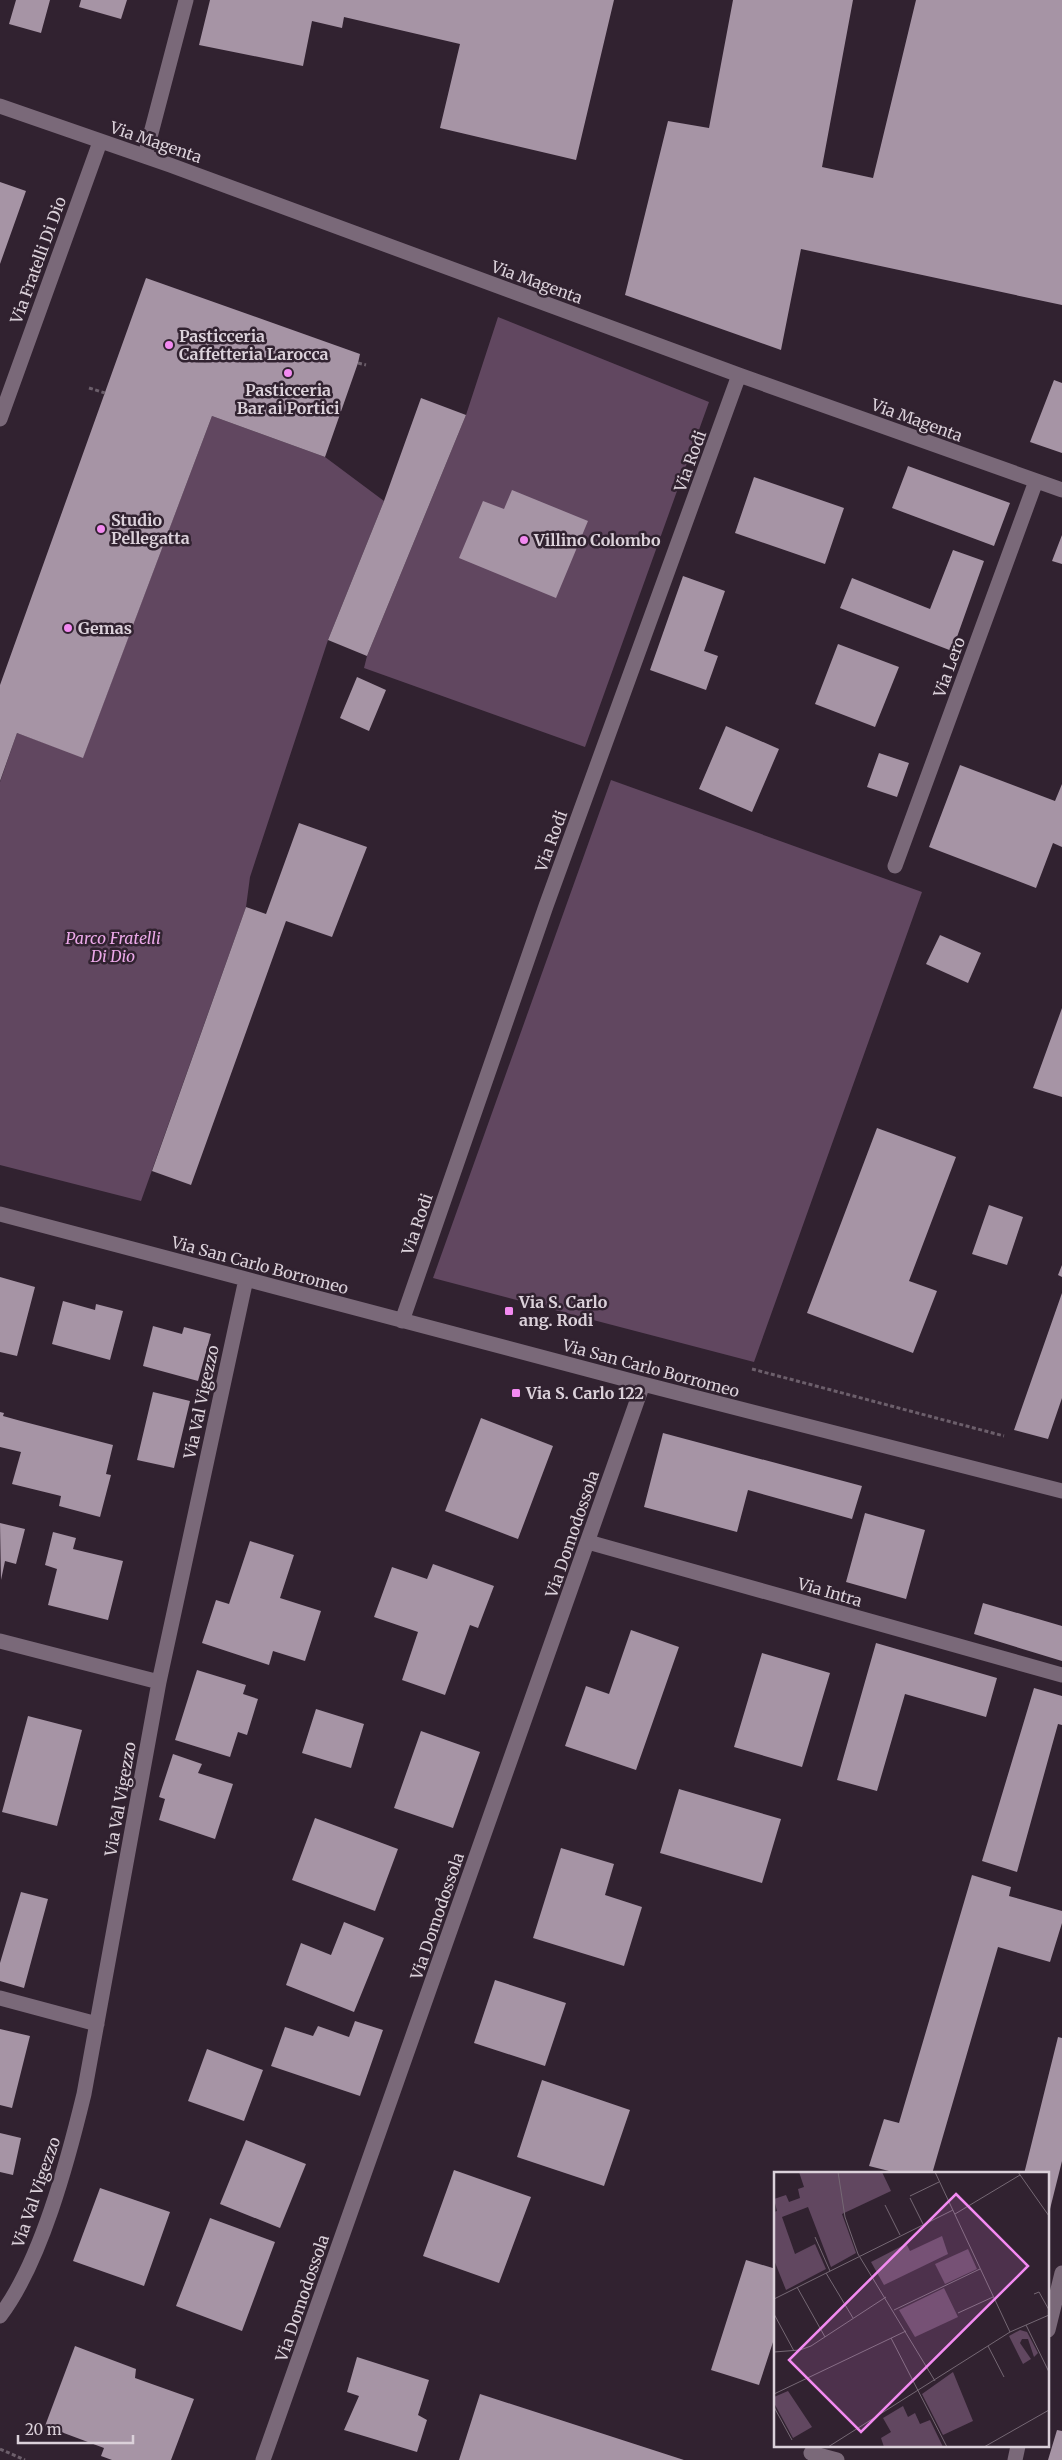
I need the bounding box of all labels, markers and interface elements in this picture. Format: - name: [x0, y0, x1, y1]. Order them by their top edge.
- street label: Via Magenta: [107, 117, 205, 167]
- street label: Via Fratelli Di Dio: [5, 194, 70, 327]
- street label: Via Magenta: [488, 256, 586, 308]
- place label: Pasticceria Caffetteria Larocca: [179, 326, 329, 364]
- marker: Pasticceria Caffetteria Larocca: [163, 339, 175, 351]
- marker: Pasticceria Bar ai Portici: [282, 367, 294, 379]
- place label: Pasticceria Bar ai Portici: [237, 380, 340, 418]
- street label: Via Magenta: [868, 394, 966, 446]
- street label: Via Rodi: [669, 428, 710, 495]
- place label: Studio Pellegatta: [111, 510, 190, 548]
- marker: Studio Pellegatta: [95, 523, 107, 535]
- place label: Villino Colombo: [533, 530, 661, 550]
- marker: Villino Colombo: [518, 534, 530, 546]
- place label: Gemas: [78, 618, 132, 638]
- marker: Gemas: [62, 622, 74, 634]
- street label: Via Lero: [929, 634, 969, 701]
- street label: Via Rodi: [530, 808, 571, 875]
- park label: Parco Fratelli Di Dio: [65, 928, 161, 966]
- street label: Via Rodi: [397, 1191, 437, 1258]
- street label: Via San Carlo Borromeo: [168, 1231, 351, 1298]
- place label: Via S. Carlo ang. Rodi: [518, 1292, 608, 1330]
- marker: Via S. Carlo ang. Rodi: [503, 1305, 515, 1317]
- street label: Via San Carlo Borromeo: [559, 1334, 742, 1401]
- street label: Via Val Vigezzo: [179, 1343, 223, 1462]
- place label: Via S. Carlo 122: [525, 1383, 644, 1403]
- marker: Via S. Carlo 122: [510, 1387, 522, 1399]
- street label: Via Domodossola: [541, 1468, 603, 1601]
- street label: Via Intra: [795, 1573, 865, 1611]
- street label: Via Val Vigezzo: [100, 1740, 140, 1859]
- street label: Via Domodossola: [406, 1850, 468, 1983]
- street label: Via Val Vigezzo: [7, 2134, 64, 2251]
- inset map: [774, 2172, 1050, 2448]
- street label: Via Domodossola: [271, 2232, 333, 2365]
- scale bar: [18, 2412, 132, 2444]
- text: 20 m: [25, 2420, 62, 2439]

